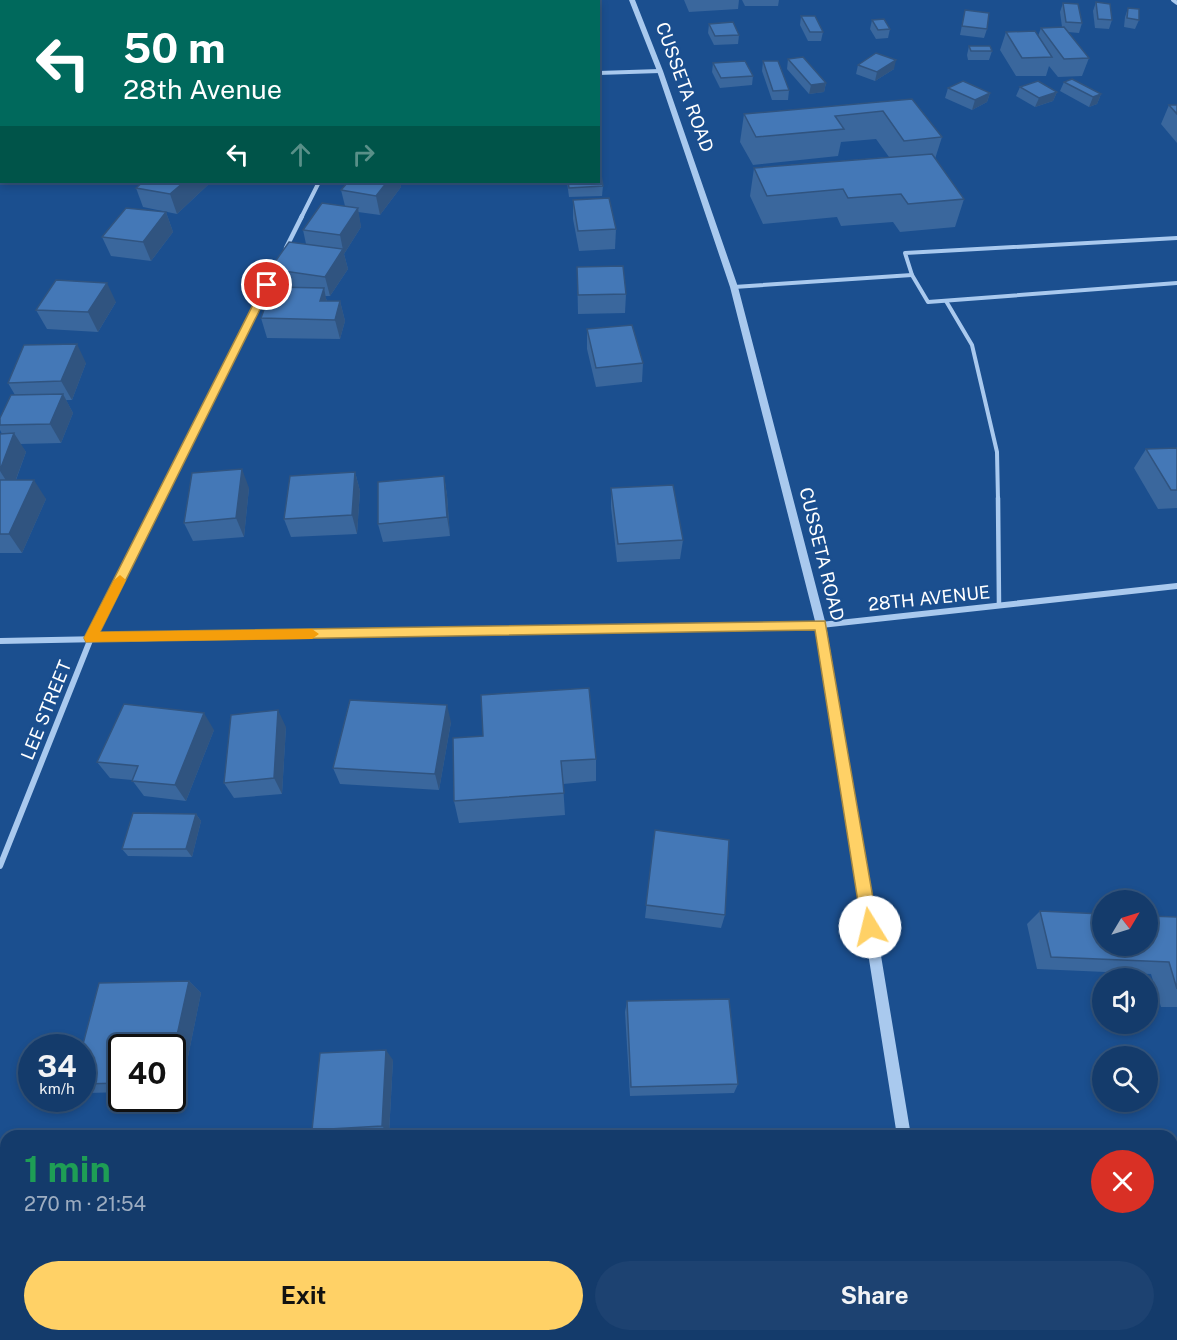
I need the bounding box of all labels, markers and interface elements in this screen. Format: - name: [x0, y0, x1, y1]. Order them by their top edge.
- street label: CUSSETA ROAD: [652, 19, 718, 155]
- text: 50 m: [123, 23, 226, 72]
- icon: left: [24, 24, 102, 102]
- text: 28th Avenue: [123, 73, 282, 105]
- icon: left: [221, 138, 254, 171]
- icon: ahead: [284, 138, 317, 171]
- icon: right: [347, 138, 380, 171]
- pin: [241, 259, 292, 310]
- icon: arrive: [250, 268, 283, 301]
- street label: CUSSETA ROAD: [795, 485, 849, 623]
- street label: 28TH AVENUE: [867, 581, 991, 615]
- street label: LEE STREET: [17, 657, 76, 763]
- north arrow: [1092, 890, 1158, 956]
- map controls: [1092, 890, 1158, 1112]
- position arrow: [838, 895, 902, 959]
- button: sound: [1092, 968, 1158, 1034]
- speed limit sign: 40: [108, 1034, 186, 1112]
- button: search: [1092, 1046, 1158, 1112]
- text: 34: [37, 1048, 77, 1084]
- text: km/h: [39, 1080, 75, 1097]
- text: 1 min: [24, 1148, 111, 1190]
- button: close: [1091, 1150, 1154, 1213]
- text: 270 m · 21:54: [24, 1192, 146, 1216]
- button: Exit: [24, 1261, 583, 1330]
- button: Share: [595, 1261, 1154, 1330]

